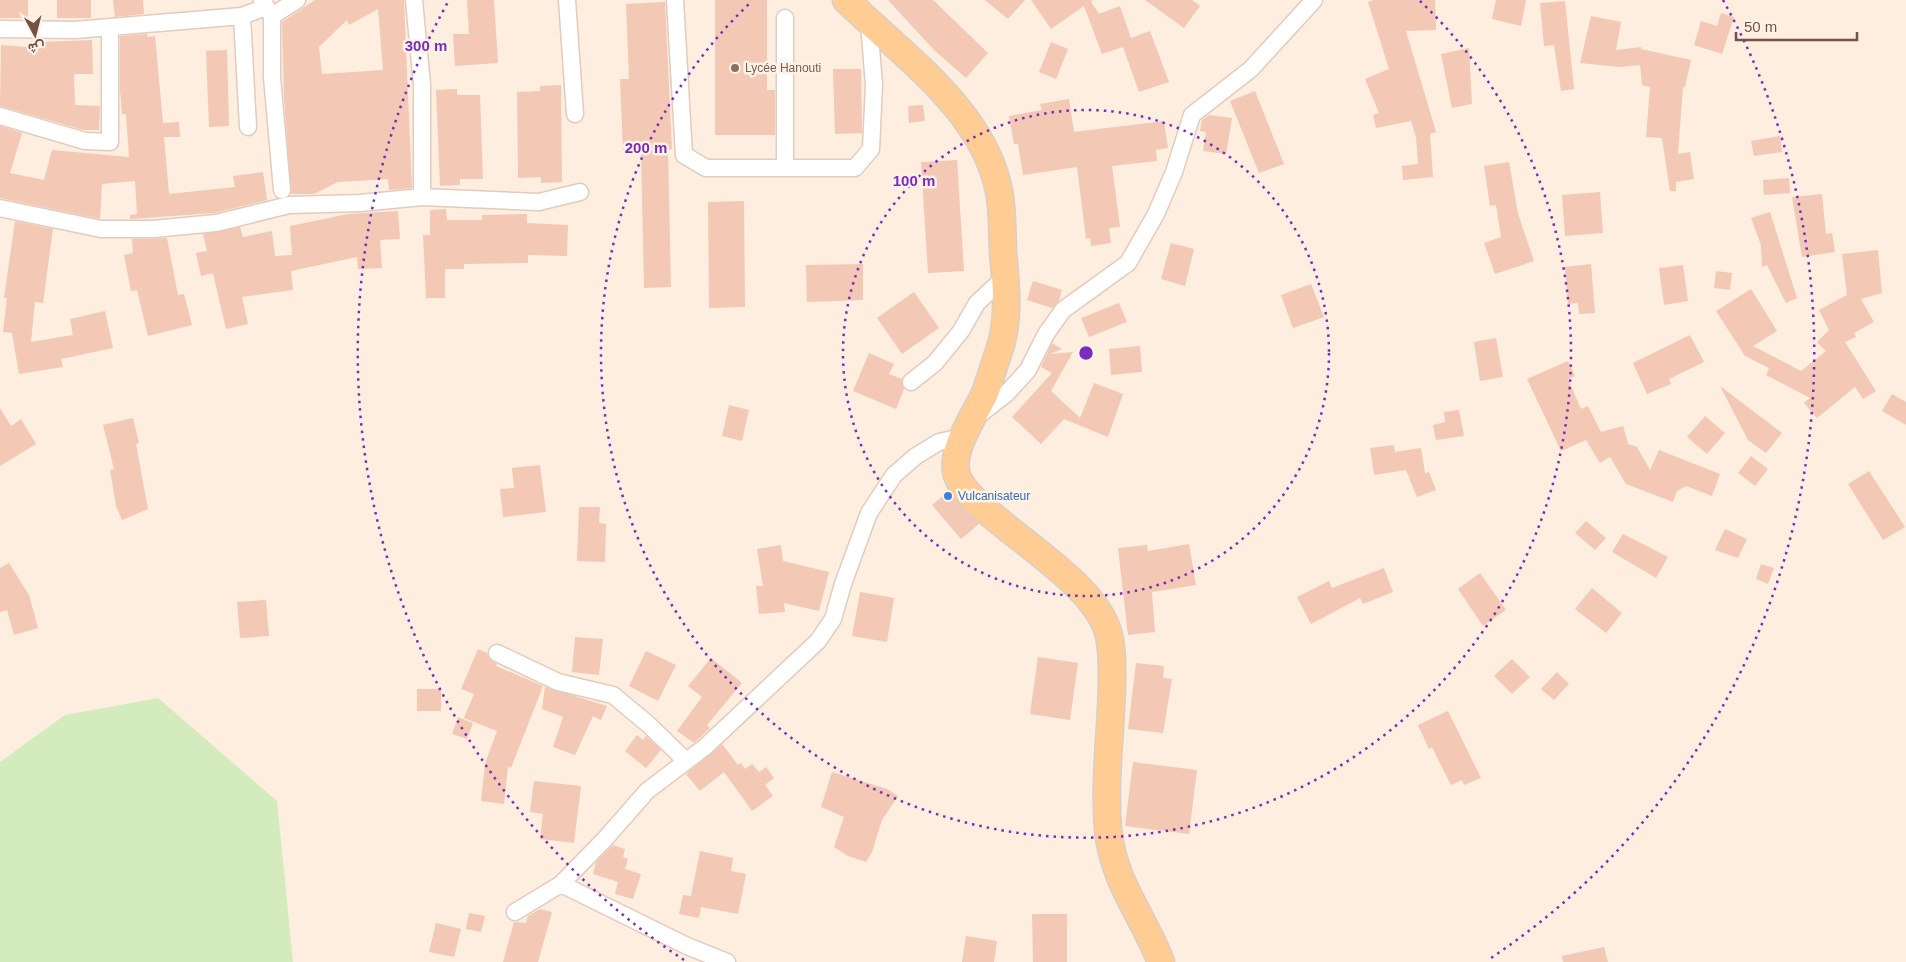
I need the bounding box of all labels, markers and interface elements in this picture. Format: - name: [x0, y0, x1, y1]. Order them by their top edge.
- north arrow: [10, 10, 60, 60]
- scale bar: [1736, 10, 1857, 42]
- text: 50 m: [1744, 18, 1777, 35]
- text: 300 m: [405, 37, 447, 54]
- text: ش: [27, 38, 46, 57]
- place label: Lycée Hanouti: [745, 61, 821, 75]
- marker: Lycée Hanouti: [729, 62, 741, 74]
- text: 200 m: [625, 139, 667, 156]
- text: 100 m: [893, 172, 935, 189]
- centre of rings: [1077, 344, 1095, 362]
- place label: Vulcanisateur: [958, 489, 1030, 503]
- marker: Vulcanisateur: [942, 490, 954, 502]

